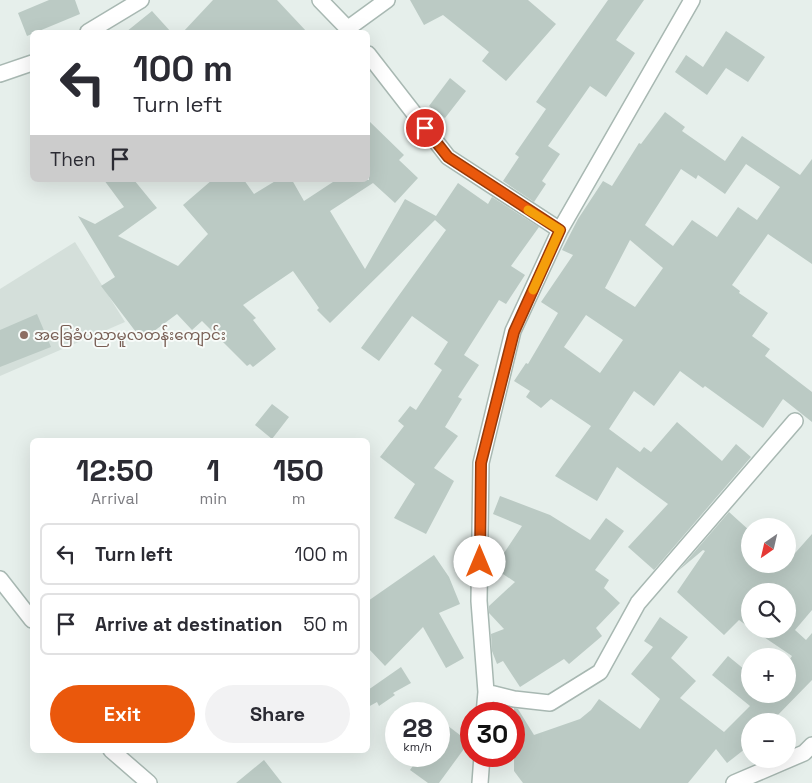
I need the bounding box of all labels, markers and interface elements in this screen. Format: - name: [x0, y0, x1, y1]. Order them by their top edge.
- text: 100 m: [133, 47, 233, 91]
- icon: left: [50, 50, 115, 115]
- text: Turn left: [133, 90, 223, 118]
- pin: [404, 107, 446, 149]
- icon: arrive: [411, 114, 439, 142]
- icon: arrive: [106, 145, 134, 173]
- text: Then: [50, 147, 96, 172]
- place label: အခြေခံပညာမူလတန်းကျောင်း: [34, 325, 226, 347]
- marker: အခြေခံပညာမူလတန်းကျောင်း: [18, 329, 30, 341]
- text: 12:50: [76, 451, 154, 490]
- text: 1: [207, 451, 220, 490]
- text: 150: [273, 451, 324, 490]
- text: Arrival: [91, 488, 139, 509]
- text: min: [200, 488, 227, 509]
- text: m: [292, 488, 305, 509]
- north arrow: [741, 518, 796, 572]
- map controls: [741, 518, 796, 768]
- position arrow: [453, 535, 505, 587]
- icon: left: [52, 540, 80, 568]
- text: Turn left: [95, 542, 173, 567]
- text: 100 m: [294, 542, 348, 567]
- button: search: [741, 583, 796, 638]
- icon: arrive: [52, 610, 80, 638]
- text: Arrive at destination: [95, 612, 283, 637]
- text: 50 m: [303, 612, 348, 637]
- button: +: [741, 648, 796, 703]
- button: Exit: [50, 685, 195, 743]
- button: Share: [205, 685, 350, 743]
- speed limit sign: 30: [460, 702, 525, 767]
- text: 28: [403, 712, 432, 744]
- button: −: [741, 713, 796, 768]
- text: km/h: [403, 739, 432, 755]

